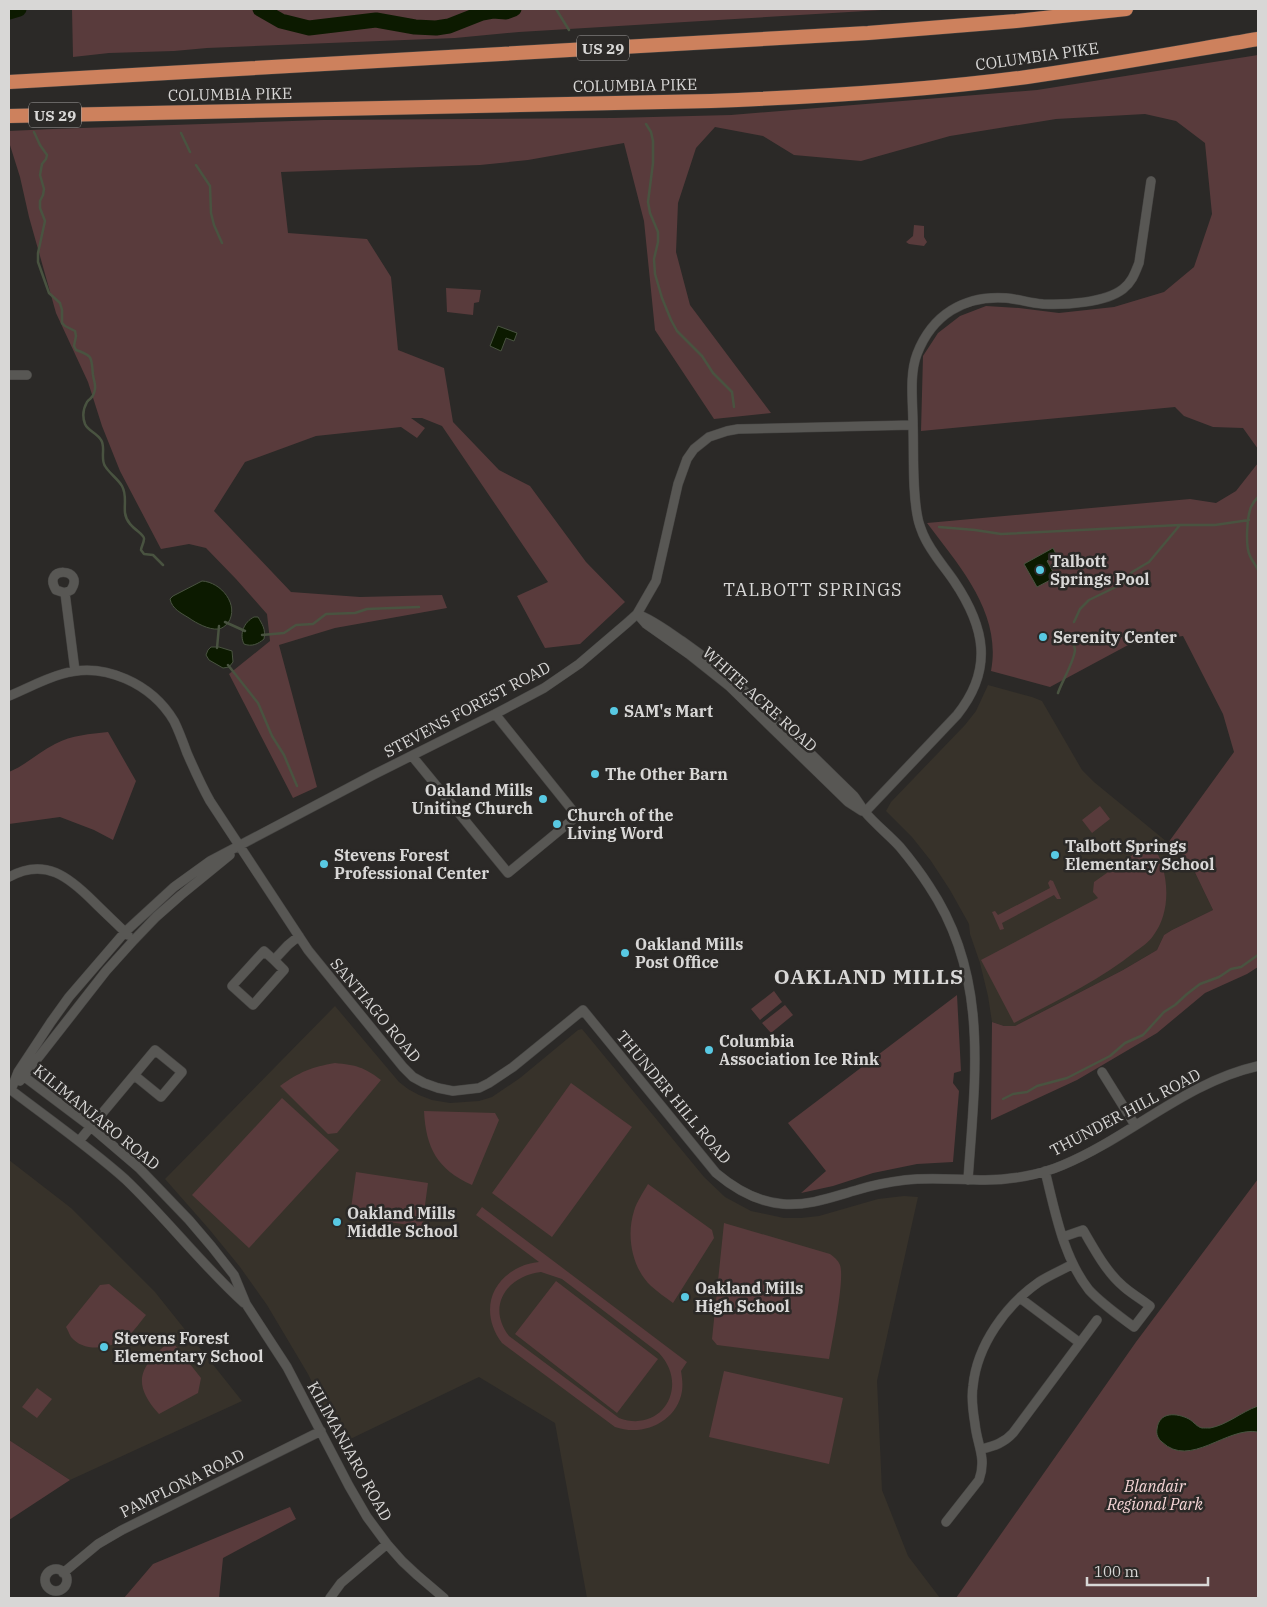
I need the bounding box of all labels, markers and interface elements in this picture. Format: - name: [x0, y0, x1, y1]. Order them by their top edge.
- road number: US 29: [577, 36, 629, 60]
- street label: COLUMBIA PIKE: [974, 37, 1100, 75]
- street label: COLUMBIA PIKE: [573, 74, 697, 96]
- street label: COLUMBIA PIKE: [168, 83, 292, 105]
- road number: US 29: [29, 102, 81, 128]
- place label: Talbott Springs Pool: [1050, 551, 1150, 589]
- marker: Talbott Springs Pool: [1034, 564, 1046, 576]
- district label: TALBOTT SPRINGS: [723, 578, 903, 601]
- place label: Serenity Center: [1053, 627, 1177, 647]
- marker: Serenity Center: [1037, 631, 1049, 643]
- street label: WHITE ACRE ROAD: [698, 642, 822, 756]
- street label: STEVENS FOREST ROAD: [380, 657, 554, 761]
- place label: SAM's Mart: [624, 701, 713, 721]
- marker: SAM's Mart: [608, 705, 620, 717]
- place label: The Other Barn: [605, 764, 728, 784]
- marker: The Other Barn: [589, 768, 601, 780]
- place label: Oakland Mills Uniting Church: [411, 780, 533, 818]
- marker: Oakland Mills Uniting Church: [537, 793, 549, 805]
- place label: Church of the Living Word: [567, 805, 674, 843]
- marker: Church of the Living Word: [551, 818, 563, 830]
- place label: Talbott Springs Elementary School: [1065, 836, 1214, 874]
- place label: Stevens Forest Professional Center: [334, 845, 489, 883]
- marker: Talbott Springs Elementary School: [1049, 849, 1061, 861]
- marker: Stevens Forest Professional Center: [318, 858, 330, 870]
- place label: Oakland Mills Post Office: [635, 934, 743, 972]
- marker: Oakland Mills Post Office: [619, 947, 631, 959]
- street label: SANTIAGO ROAD: [327, 954, 425, 1066]
- district label: OAKLAND MILLS: [774, 962, 964, 990]
- street label: THUNDER HILL ROAD: [612, 1026, 736, 1168]
- place label: Columbia Association Ice Rink: [719, 1031, 879, 1069]
- marker: Columbia Association Ice Rink: [703, 1044, 715, 1056]
- street label: KILIMANJARO ROAD: [30, 1060, 164, 1174]
- street label: THUNDER HILL ROAD: [1046, 1064, 1204, 1160]
- place label: Oakland Mills Middle School: [347, 1203, 458, 1241]
- marker: Oakland Mills Middle School: [331, 1216, 343, 1228]
- place label: Oakland Mills High School: [695, 1278, 803, 1316]
- marker: Oakland Mills High School: [679, 1291, 691, 1303]
- place label: Stevens Forest Elementary School: [114, 1328, 263, 1366]
- marker: Stevens Forest Elementary School: [98, 1341, 110, 1353]
- street label: KILIMANJARO ROAD: [303, 1378, 397, 1524]
- street label: PAMPLONA ROAD: [117, 1444, 247, 1522]
- park label: Blandair Regional Park: [1106, 1476, 1204, 1514]
- scale bar: [1087, 1554, 1208, 1586]
- text: 100 m: [1094, 1562, 1139, 1581]

